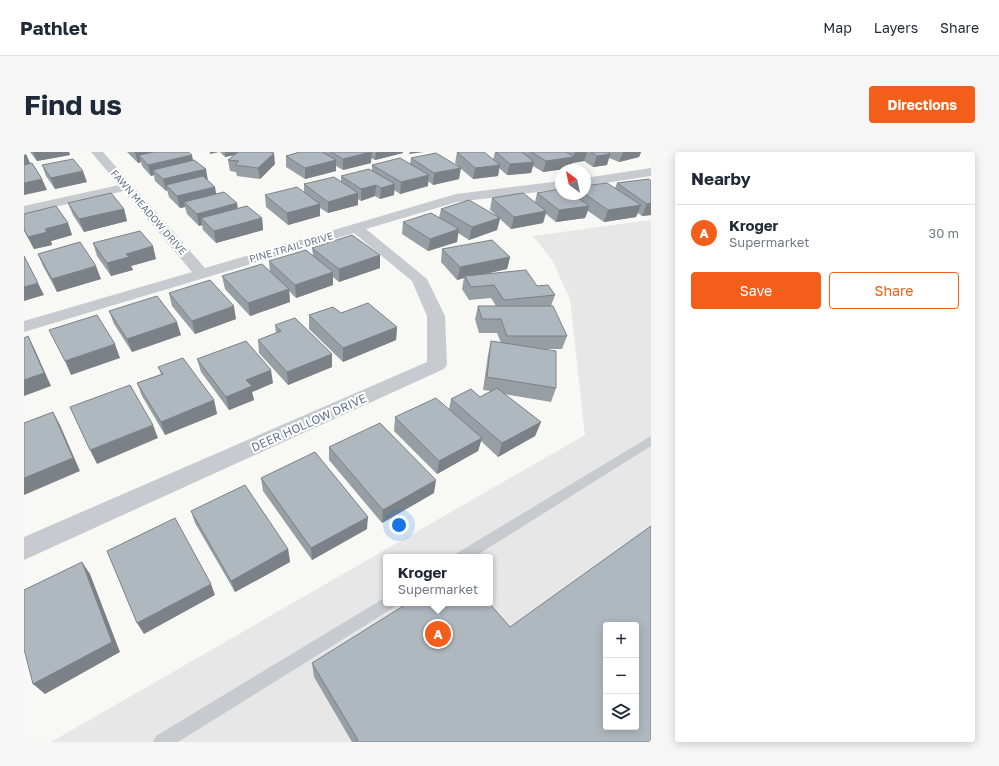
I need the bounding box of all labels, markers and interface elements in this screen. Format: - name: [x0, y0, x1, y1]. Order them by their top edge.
- text: Pathlet: [20, 16, 88, 39]
- text: Map: [823, 19, 852, 36]
- text: Layers: [874, 19, 918, 36]
- text: Share: [940, 19, 979, 36]
- button: Directions: [869, 86, 975, 123]
- text: Find us: [24, 88, 122, 121]
- north arrow: [555, 164, 591, 200]
- street label: FAWN MEADOW DRIVE: [109, 167, 189, 257]
- text: Nearby: [691, 168, 751, 189]
- text: Kroger: [729, 216, 778, 234]
- text: A: [699, 225, 709, 241]
- text: 30 m: [929, 225, 959, 241]
- street label: PINE TRAIL DRIVE: [248, 229, 334, 265]
- text: Supermarket: [729, 234, 810, 250]
- button: Save: [691, 272, 821, 309]
- button: Share: [829, 272, 959, 309]
- street label: DEER HOLLOW DRIVE: [249, 390, 369, 455]
- your location: [389, 515, 409, 535]
- popup: [383, 554, 493, 606]
- text: Kroger: [398, 563, 447, 581]
- text: Supermarket: [398, 581, 478, 597]
- pin: A: [425, 619, 451, 649]
- map controls: [603, 622, 639, 730]
- button: +: [603, 622, 639, 658]
- button: −: [603, 658, 639, 694]
- button: layers: [603, 694, 639, 730]

